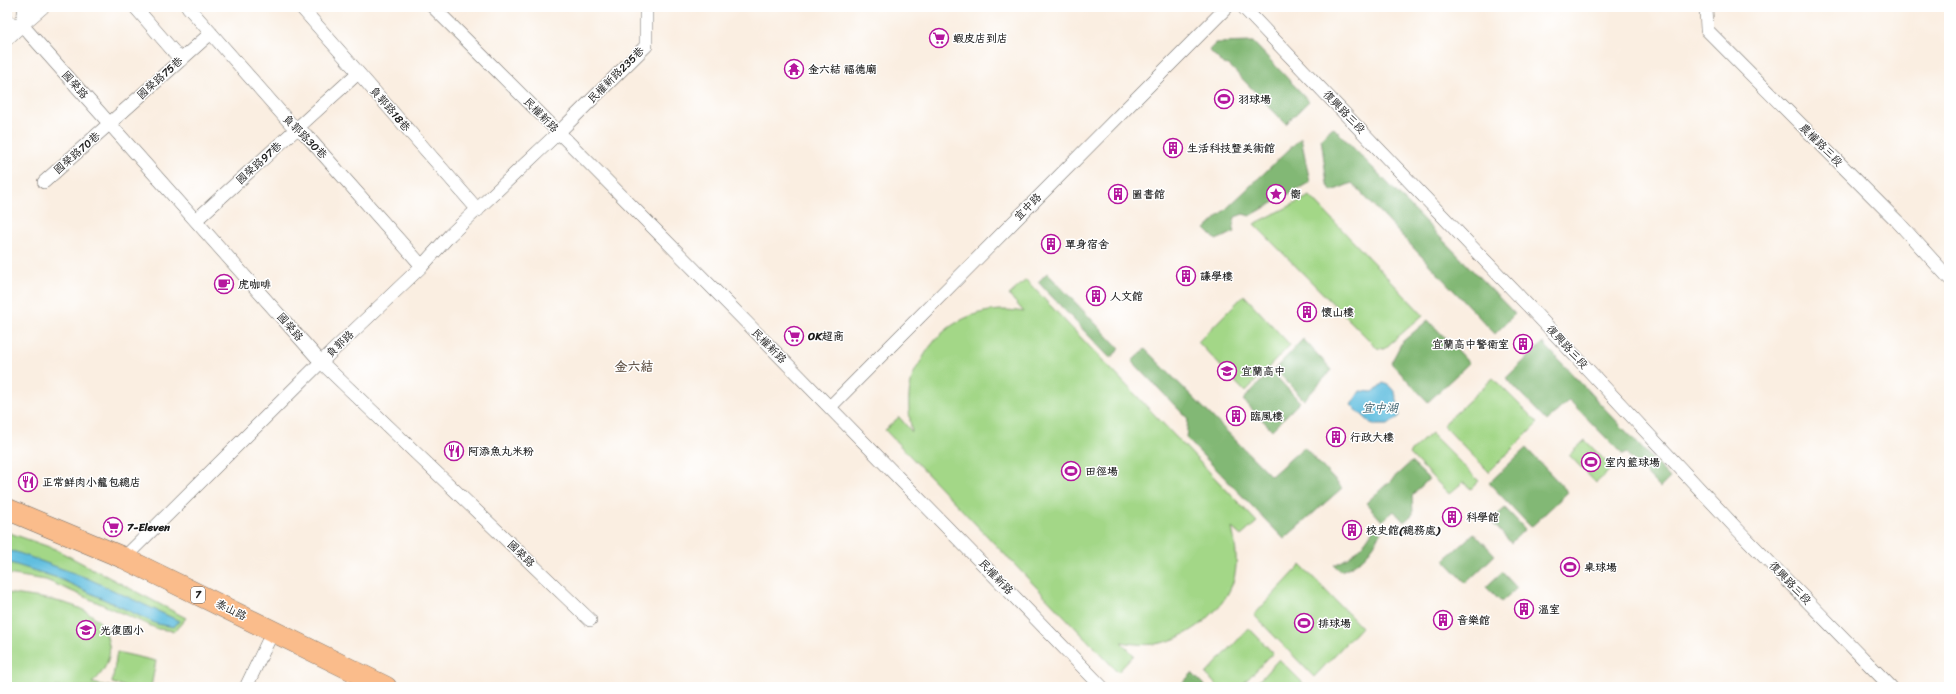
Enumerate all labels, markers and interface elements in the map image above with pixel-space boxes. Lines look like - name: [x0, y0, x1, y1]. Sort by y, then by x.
- supermarket icon: 蝦皮店到店: [928, 27, 950, 49]
- place label: 蝦皮店到店: [953, 29, 1008, 48]
- street label: 民權新路235巷: [583, 42, 649, 108]
- street label: 國榮路75巷: [132, 52, 188, 104]
- temple icon: 金六結 福德廟: [783, 58, 805, 80]
- place label: 金六結 福德廟: [808, 60, 877, 79]
- street label: 國榮路: [57, 66, 93, 104]
- street label: 負郭路18巷: [365, 82, 415, 136]
- street label: 復興路三段: [1318, 86, 1370, 138]
- sports icon: 羽球場: [1213, 88, 1235, 110]
- place label: 羽球場: [1238, 90, 1271, 109]
- street label: 民權新路: [519, 93, 563, 137]
- street label: 負郭路30巷: [278, 110, 332, 164]
- street label: 農權路三段: [1795, 119, 1847, 171]
- street label: 國榮路70巷: [49, 127, 105, 179]
- street label: 國榮路97巷: [231, 137, 287, 189]
- building icon: 生活科技暨美術館: [1162, 137, 1184, 159]
- place label: 生活科技暨美術館: [1187, 139, 1275, 158]
- building icon: 圖書館: [1107, 183, 1129, 205]
- place icon: 嚮: [1265, 183, 1287, 205]
- place label: 圖書館: [1132, 185, 1165, 204]
- place label: 嚮: [1290, 185, 1301, 204]
- street label: 宜中路: [1010, 189, 1046, 225]
- building icon: 單身宿舍: [1040, 233, 1062, 255]
- place label: 單身宿舍: [1065, 235, 1109, 254]
- building icon: 謙學樓: [1175, 265, 1197, 287]
- place label: 謙學樓: [1200, 267, 1233, 286]
- cafe icon: 虎咖啡: [213, 273, 235, 295]
- place label: 虎咖啡: [238, 275, 271, 294]
- building icon: 人文館: [1085, 285, 1107, 307]
- place label: 人文館: [1110, 287, 1143, 306]
- building icon: 懷山樓: [1296, 301, 1318, 323]
- place label: 懷山樓: [1321, 303, 1354, 322]
- street label: 國榮路: [272, 308, 308, 346]
- street label: 復興路三段: [1541, 320, 1593, 374]
- street label: 民權新路: [747, 324, 791, 368]
- supermarket icon: OK超商: [783, 325, 805, 347]
- street label: 負郭路: [322, 326, 358, 362]
- place label: OK超商: [807, 327, 844, 346]
- building icon: 宜蘭高中警衛室: [1512, 333, 1534, 355]
- place label: 宜蘭高中警衛室: [1432, 335, 1509, 354]
- district label: 金六結: [614, 355, 654, 378]
- school or university icon: 宜蘭高中: [1216, 360, 1238, 382]
- place label: 宜蘭高中: [1241, 362, 1285, 381]
- water label: 宜中湖: [1362, 397, 1399, 419]
- building icon: 臨風樓: [1225, 405, 1247, 427]
- place label: 臨風樓: [1250, 407, 1283, 426]
- building icon: 行政大樓: [1325, 426, 1347, 448]
- place label: 行政大樓: [1350, 428, 1394, 447]
- restaurant icon: 阿添魚丸米粉: [443, 440, 465, 462]
- place label: 阿添魚丸米粉: [468, 442, 534, 461]
- sports icon: 室內籃球場: [1580, 451, 1602, 473]
- place label: 室內籃球場: [1605, 453, 1660, 472]
- sports icon: 田徑場: [1060, 460, 1082, 482]
- place label: 田徑場: [1085, 462, 1118, 481]
- restaurant icon: 正常鮮肉小籠包總店: [17, 471, 39, 493]
- place label: 正常鮮肉小籠包總店: [42, 473, 141, 492]
- building icon: 科學館: [1441, 506, 1463, 528]
- place label: 科學館: [1466, 508, 1499, 527]
- supermarket icon: 7-Eleven: [102, 516, 124, 538]
- place label: 7-Eleven: [127, 518, 170, 537]
- building icon: 校史館(總務處): [1341, 519, 1363, 541]
- place label: 校史館(總務處): [1366, 521, 1441, 540]
- street label: 國榮路: [503, 536, 539, 572]
- street label: 民權新路: [974, 555, 1018, 599]
- sports icon: 桌球場: [1559, 556, 1581, 578]
- street label: 復興路三段: [1764, 557, 1816, 609]
- place label: 桌球場: [1584, 558, 1617, 577]
- road number: 7: [191, 587, 205, 603]
- street label: 泰山路: [212, 594, 250, 626]
- building icon: 溫室: [1513, 598, 1535, 620]
- place label: 溫室: [1538, 600, 1560, 619]
- building icon: 音樂館: [1432, 609, 1454, 631]
- place label: 音樂館: [1457, 611, 1490, 630]
- sports icon: 排球場: [1293, 612, 1315, 634]
- place label: 排球場: [1318, 614, 1351, 633]
- school or university icon: 光復國小: [75, 619, 97, 641]
- place label: 光復國小: [100, 621, 144, 640]

